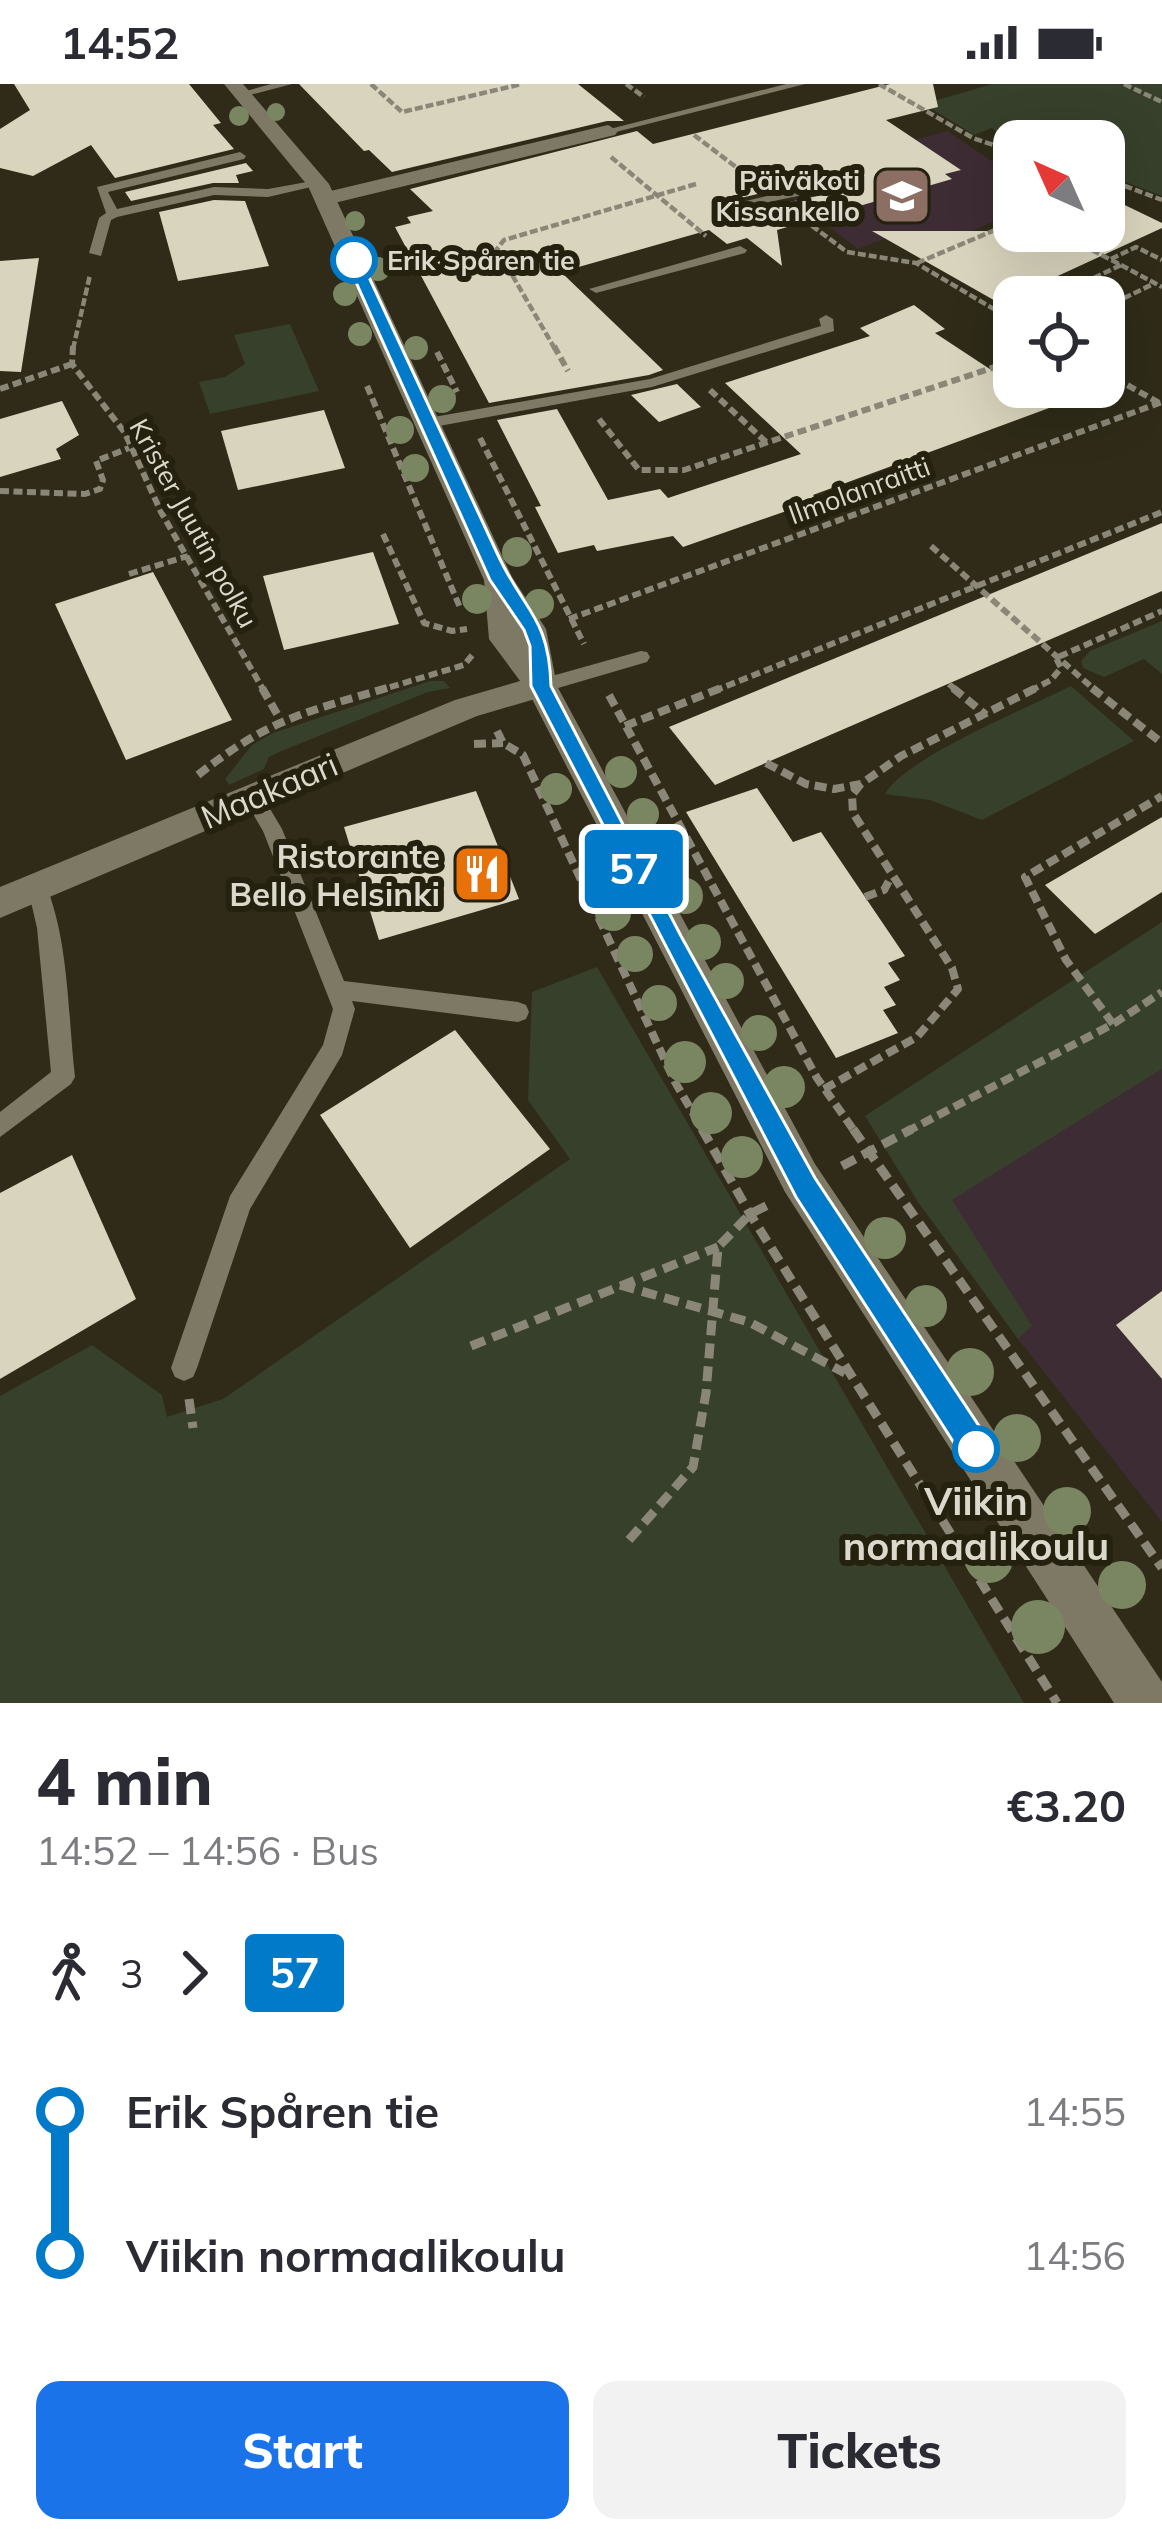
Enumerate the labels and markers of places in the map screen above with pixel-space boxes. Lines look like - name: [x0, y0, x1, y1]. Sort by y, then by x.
- place label: Päiväkoti Kissankello: [715, 163, 860, 228]
- school or university icon: Päiväkoti Kissankello: [871, 165, 933, 227]
- marker: Erik Spåren tie: [332, 238, 376, 282]
- place label: Erik Spåren tie: [387, 243, 575, 277]
- place label: Ristorante Bello Helsinki: [229, 835, 440, 914]
- restaurant icon: Ristorante Bello Helsinki: [451, 843, 513, 905]
- marker: Viikin normaalikoulu: [954, 1427, 998, 1471]
- place label: Viikin normaalikoulu: [843, 1476, 1109, 1570]

